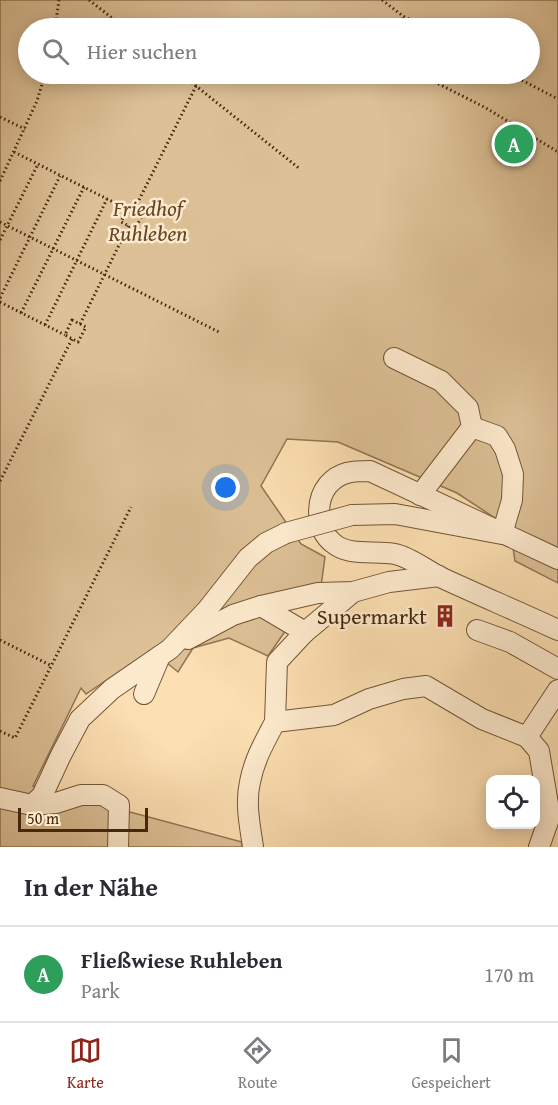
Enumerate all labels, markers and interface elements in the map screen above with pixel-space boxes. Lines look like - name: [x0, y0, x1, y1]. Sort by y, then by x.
- search box: [18, 18, 540, 84]
- icon: search: [39, 35, 72, 68]
- text: Hier suchen: [87, 35, 197, 67]
- pin: A: [494, 122, 534, 166]
- park label: Friedhof Ruhleben: [108, 192, 188, 249]
- your location: [211, 473, 240, 502]
- place label: Supermarkt: [317, 600, 427, 632]
- building icon: Supermarkt: [432, 603, 458, 629]
- map controls: [486, 775, 540, 829]
- button: locate: [486, 775, 540, 829]
- scale bar: [18, 805, 148, 832]
- text: 50 m: [27, 806, 59, 830]
- text: In der Nähe: [24, 867, 158, 906]
- text: Fließwiese Ruhleben: [81, 944, 282, 976]
- text: A: [37, 960, 50, 989]
- text: 170 m: [484, 960, 534, 989]
- text: Park: [81, 976, 120, 1005]
- tab: Karte: [67, 1034, 104, 1094]
- tab: Route: [238, 1034, 277, 1094]
- tab: Gespeichert: [411, 1034, 491, 1094]

